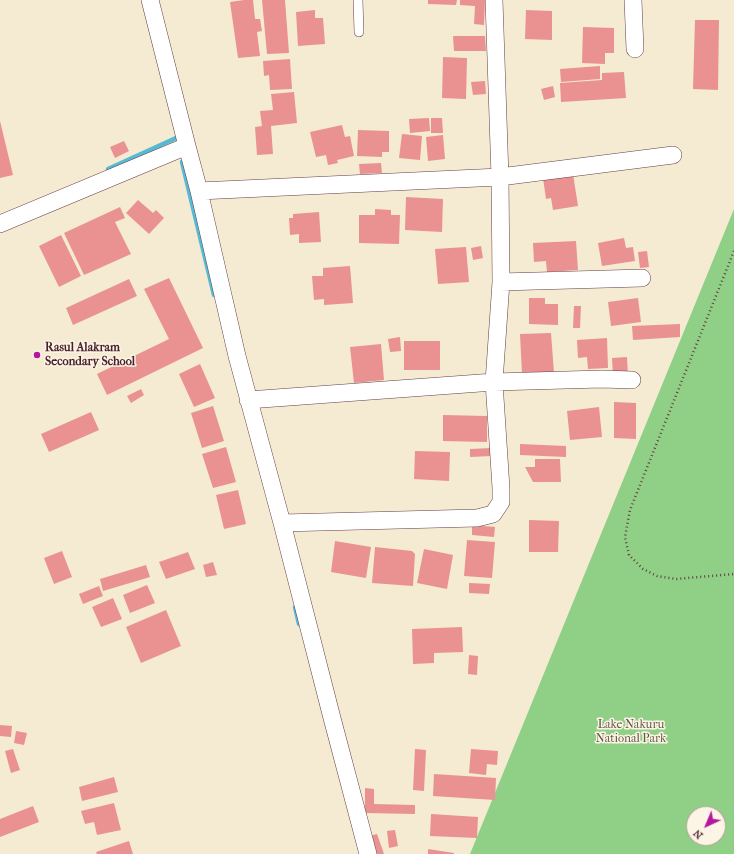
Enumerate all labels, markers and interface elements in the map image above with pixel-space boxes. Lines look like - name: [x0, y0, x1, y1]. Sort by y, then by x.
- place label: Rasul Alakram Secondary School: [45, 341, 135, 369]
- marker: Rasul Alakram Secondary School: [32, 350, 42, 360]
- park label: Lake Nakuru National Park: [596, 718, 666, 746]
- north arrow: [686, 806, 726, 846]
- text: N: [690, 827, 706, 842]

